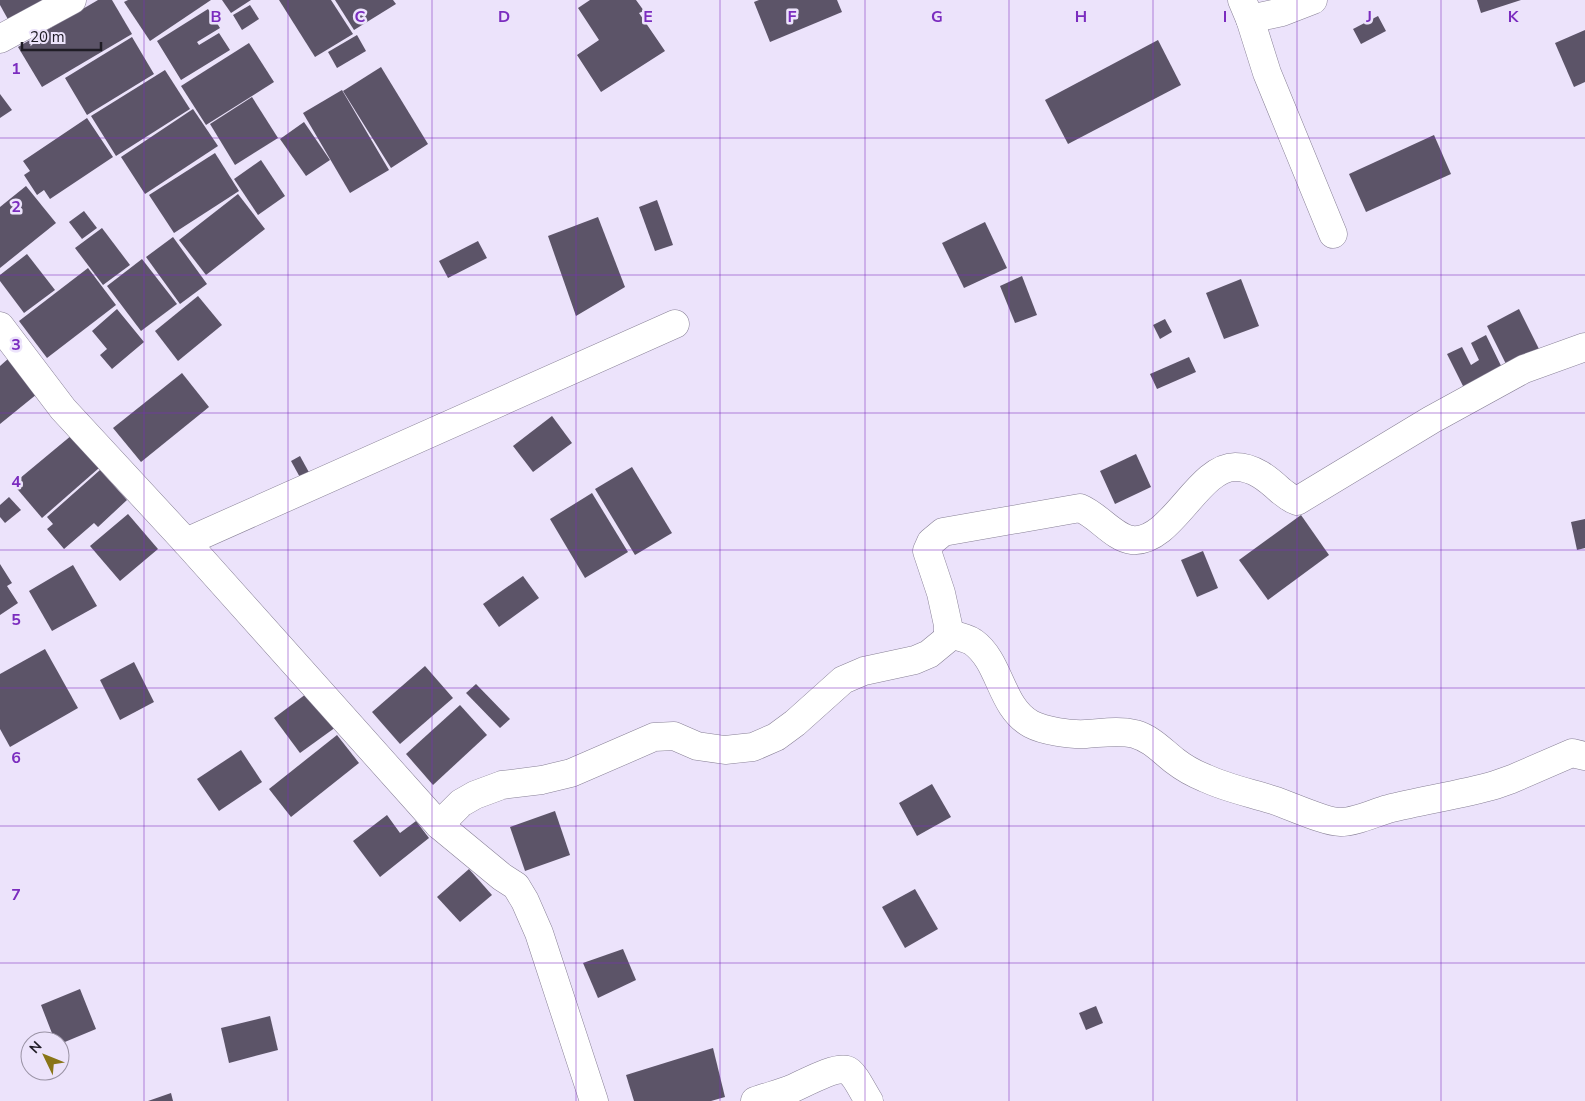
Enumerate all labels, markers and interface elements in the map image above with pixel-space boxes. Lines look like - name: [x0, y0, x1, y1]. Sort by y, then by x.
- text: B: [210, 6, 222, 28]
- text: C: [355, 6, 366, 28]
- text: D: [498, 6, 510, 28]
- text: E: [643, 6, 653, 28]
- text: F: [788, 6, 797, 28]
- text: G: [931, 6, 943, 28]
- text: H: [1075, 6, 1087, 28]
- text: I: [1223, 6, 1227, 28]
- text: J: [1365, 6, 1372, 28]
- text: K: [1508, 6, 1520, 28]
- scale bar: [22, 20, 101, 52]
- text: 20 m: [30, 27, 65, 47]
- text: 1: [11, 58, 21, 80]
- text: 2: [11, 196, 21, 218]
- text: 3: [11, 334, 21, 356]
- text: 4: [11, 471, 21, 493]
- text: 5: [11, 609, 21, 631]
- text: 6: [11, 747, 21, 769]
- text: 7: [11, 884, 21, 906]
- north arrow: [20, 1031, 70, 1081]
- text: N: [25, 1037, 46, 1058]

